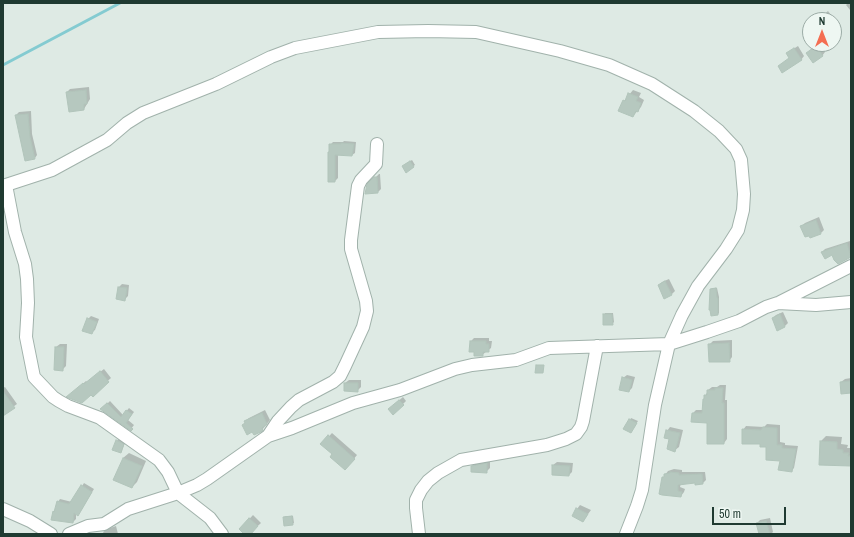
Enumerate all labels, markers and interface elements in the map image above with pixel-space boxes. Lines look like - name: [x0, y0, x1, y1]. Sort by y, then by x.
- north arrow: [802, 12, 842, 52]
- text: N: [819, 14, 825, 28]
- scale bar: [714, 499, 788, 525]
- text: 50 m: [719, 506, 741, 522]

